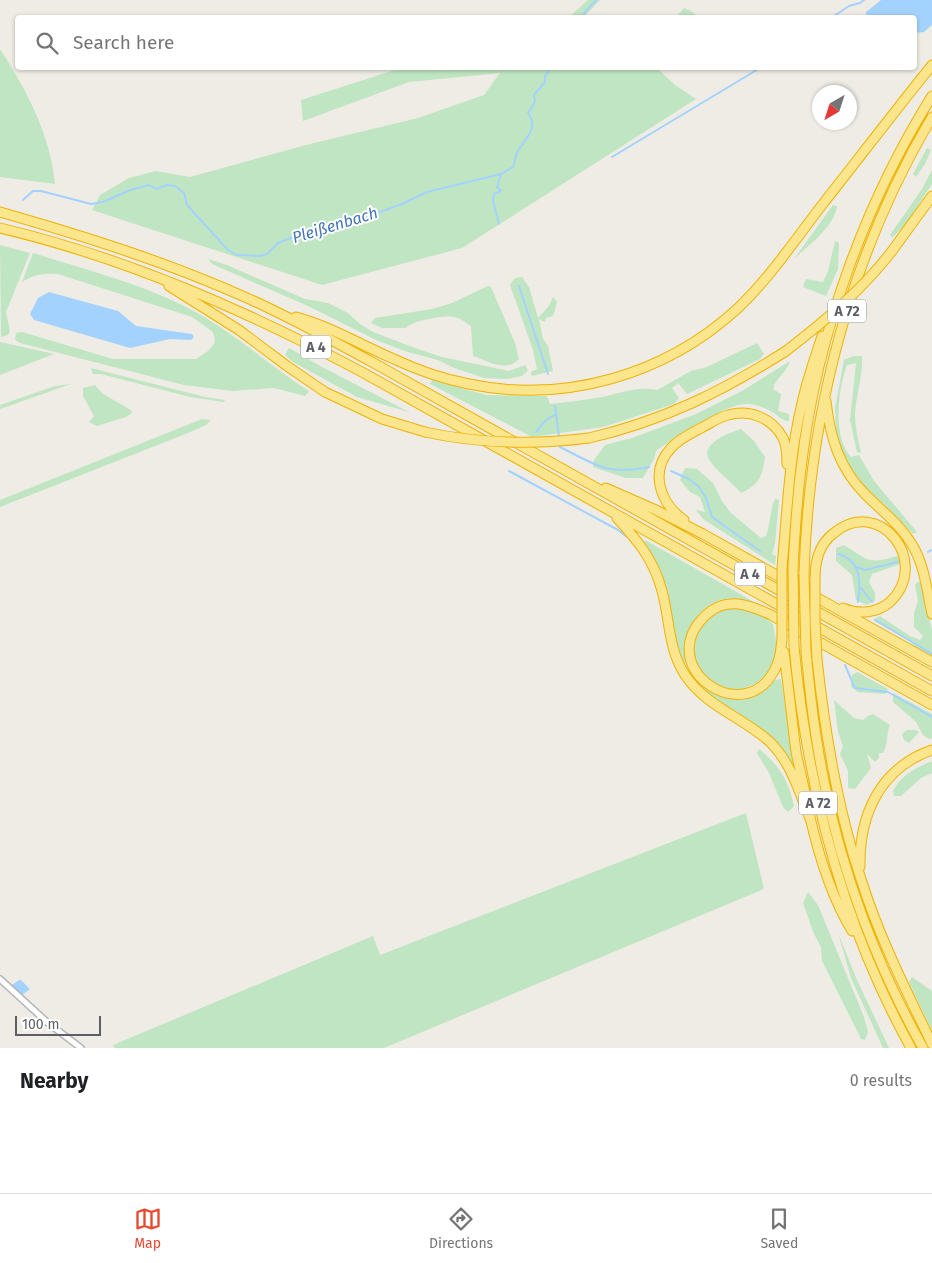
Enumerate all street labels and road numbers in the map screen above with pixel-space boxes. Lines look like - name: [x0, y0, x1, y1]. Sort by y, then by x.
- road number: A 72: [828, 300, 866, 322]
- road number: A 4: [301, 336, 331, 358]
- road number: A 4: [735, 562, 765, 586]
- road number: A 72: [799, 791, 837, 814]

